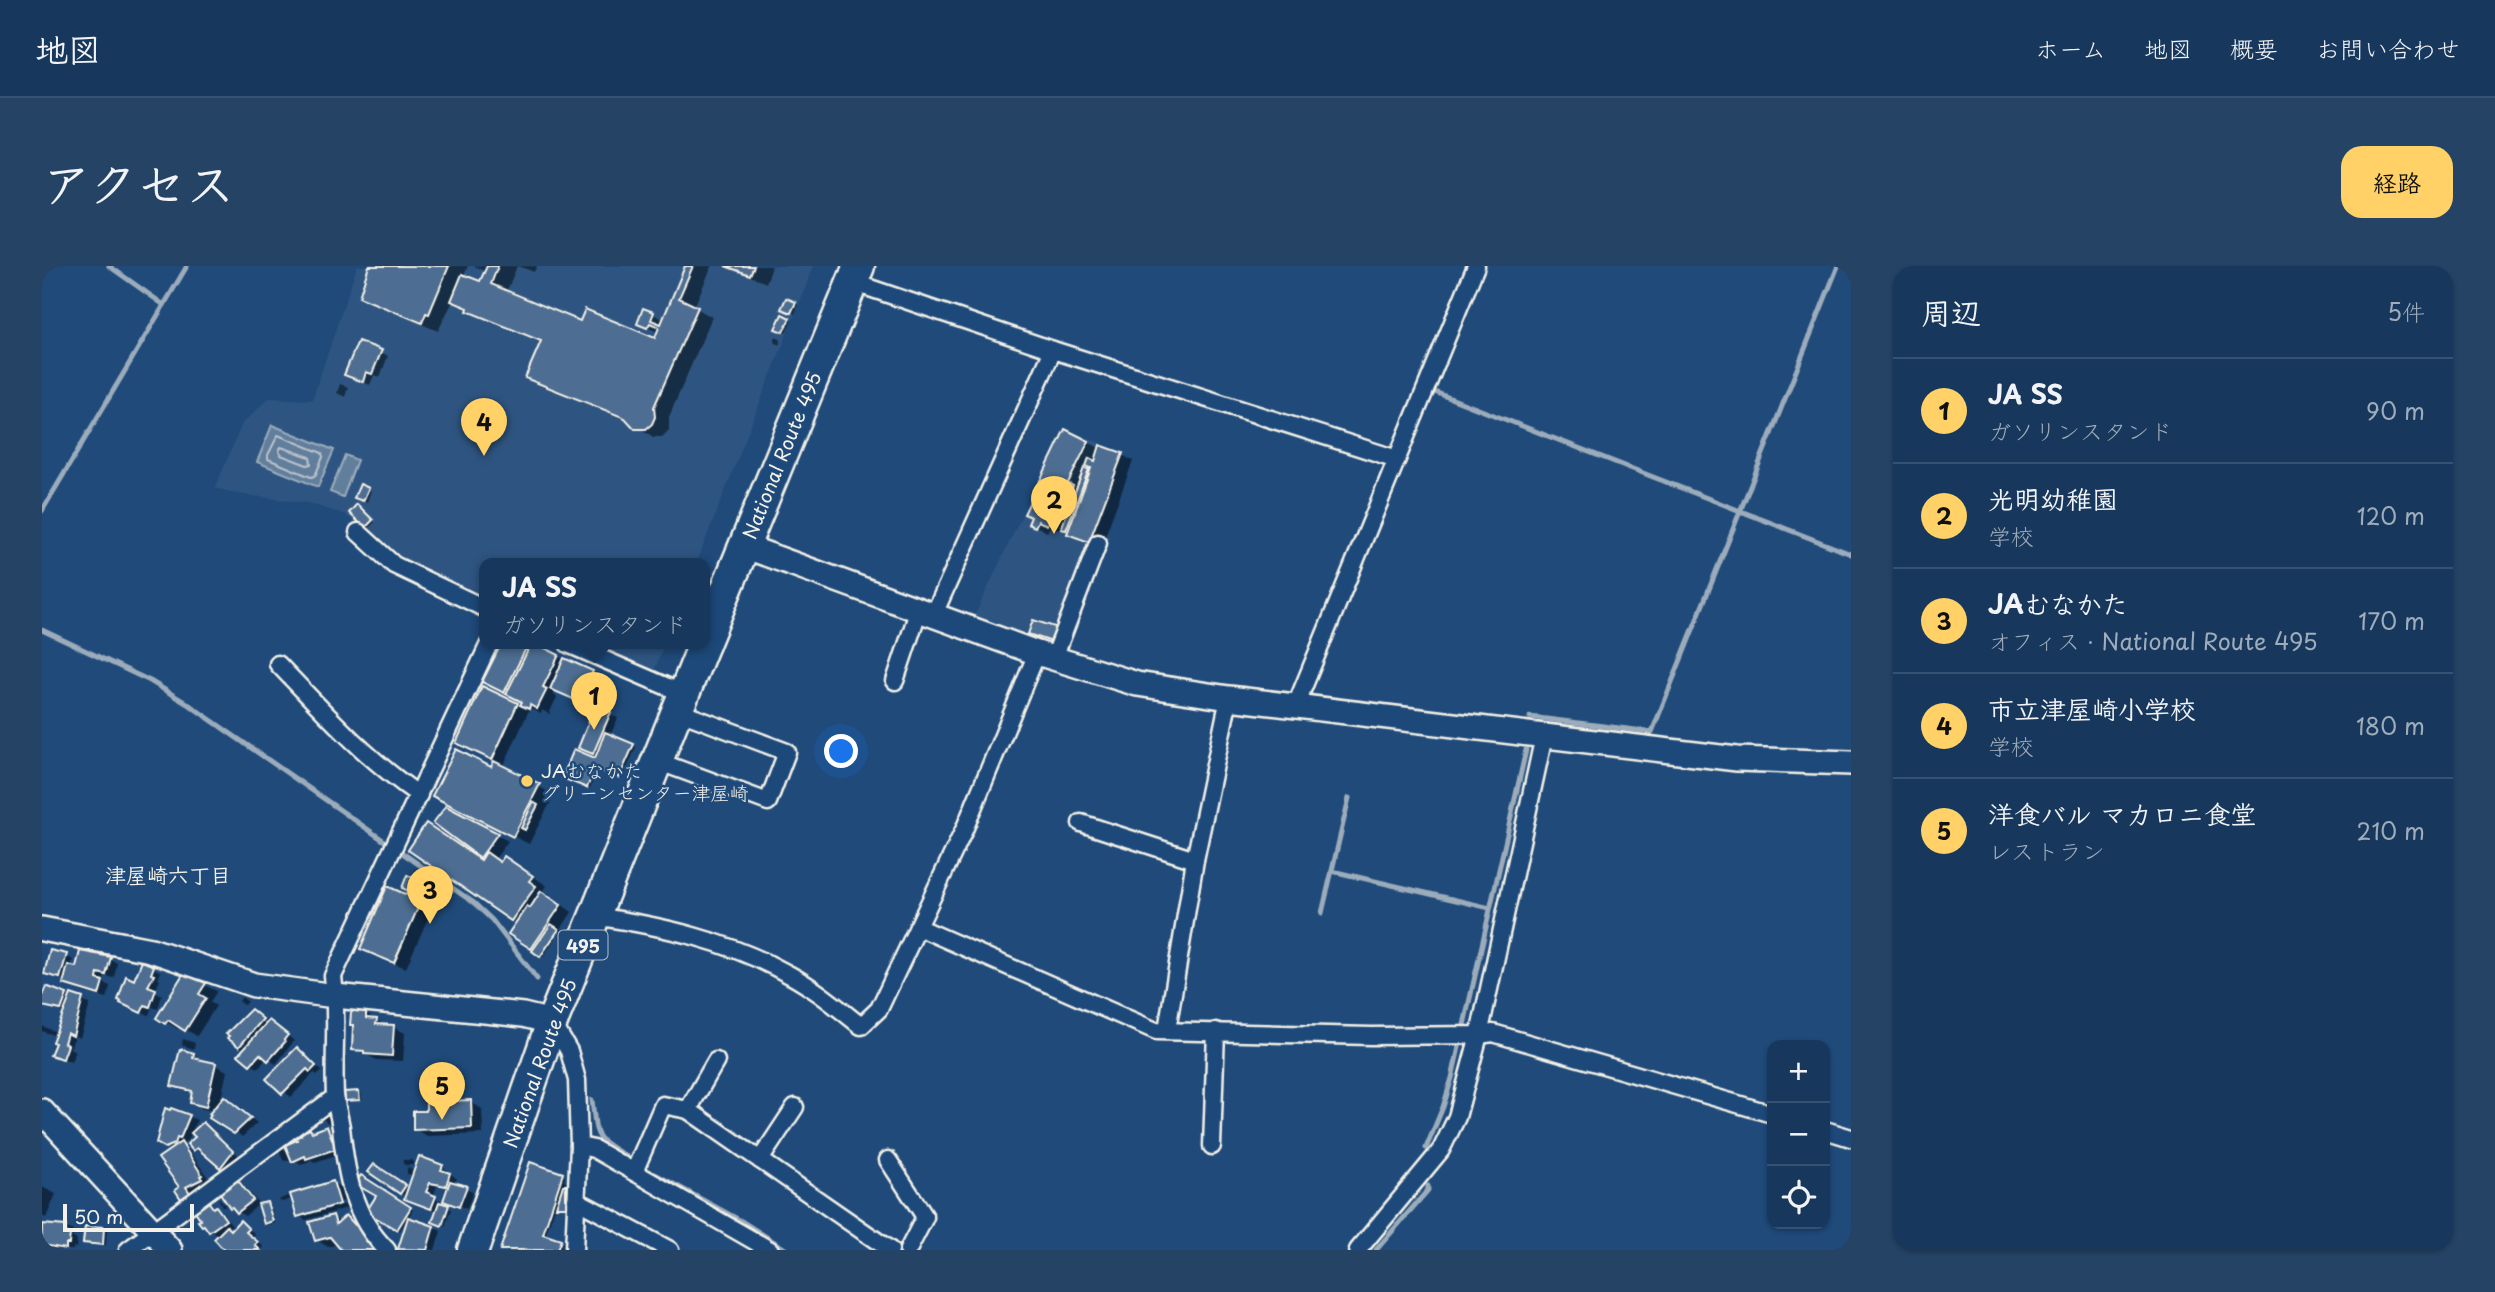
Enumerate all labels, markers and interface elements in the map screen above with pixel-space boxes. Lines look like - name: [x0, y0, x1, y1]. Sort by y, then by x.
- text: 地図: [35, 23, 101, 73]
- text: ホーム: [2035, 30, 2106, 66]
- text: 地図: [2144, 30, 2192, 66]
- text: 概要: [2230, 30, 2278, 66]
- text: お問い合わせ: [2316, 30, 2460, 66]
- text: アクセス: [42, 145, 235, 219]
- button: 経路: [2341, 146, 2453, 218]
- text: 周辺: [1921, 289, 1981, 334]
- text: 5件: [2387, 294, 2425, 329]
- street label: National Route 495: [735, 367, 827, 543]
- text: JA SS: [1988, 374, 2063, 413]
- text: 1: [1939, 393, 1950, 428]
- text: 90 m: [2366, 393, 2425, 428]
- pin: 4: [461, 398, 507, 456]
- text: ガソリンスタンド: [1988, 413, 2172, 448]
- pin: 2: [1031, 476, 1077, 534]
- text: 光明幼稚園: [1988, 479, 2118, 518]
- text: 2: [1936, 498, 1952, 533]
- text: 120 m: [2357, 498, 2425, 533]
- text: 学校: [1988, 518, 2034, 553]
- popup: [479, 558, 710, 649]
- text: JA SS: [502, 567, 577, 606]
- text: JAむなかた: [1988, 584, 2128, 623]
- text: 3: [1936, 603, 1952, 638]
- text: 170 m: [2358, 603, 2425, 638]
- text: ガソリンスタンド: [502, 606, 687, 641]
- text: オフィス · National Route 495: [1988, 623, 2318, 658]
- pin: 1: [571, 672, 617, 730]
- text: 市立津屋崎小学校: [1988, 689, 2196, 728]
- text: 4: [1936, 708, 1952, 743]
- text: 180 m: [2356, 708, 2425, 743]
- text: 学校: [1988, 728, 2034, 763]
- your location: [824, 734, 858, 768]
- place label: JAむなかた グリーンセンター津屋崎: [541, 756, 748, 806]
- marker: JAむなかた グリーンセンター津屋崎: [519, 773, 535, 789]
- text: 洋食バル マカロニ食堂: [1988, 794, 2256, 833]
- text: 5: [1937, 813, 1951, 848]
- text: 210 m: [2357, 813, 2425, 848]
- text: レストラン: [1988, 833, 2105, 868]
- district label: 津屋崎六丁目: [105, 858, 231, 890]
- pin: 3: [407, 866, 453, 924]
- road number: 495: [558, 930, 608, 960]
- street label: National Route 495: [495, 974, 583, 1152]
- map controls: [1767, 1040, 1830, 1229]
- button: +: [1767, 1040, 1830, 1103]
- pin: 5: [419, 1062, 465, 1120]
- button: −: [1767, 1103, 1830, 1166]
- button: locate: [1767, 1166, 1830, 1229]
- scale bar: [63, 1201, 194, 1233]
- text: 50 m: [74, 1202, 123, 1230]

